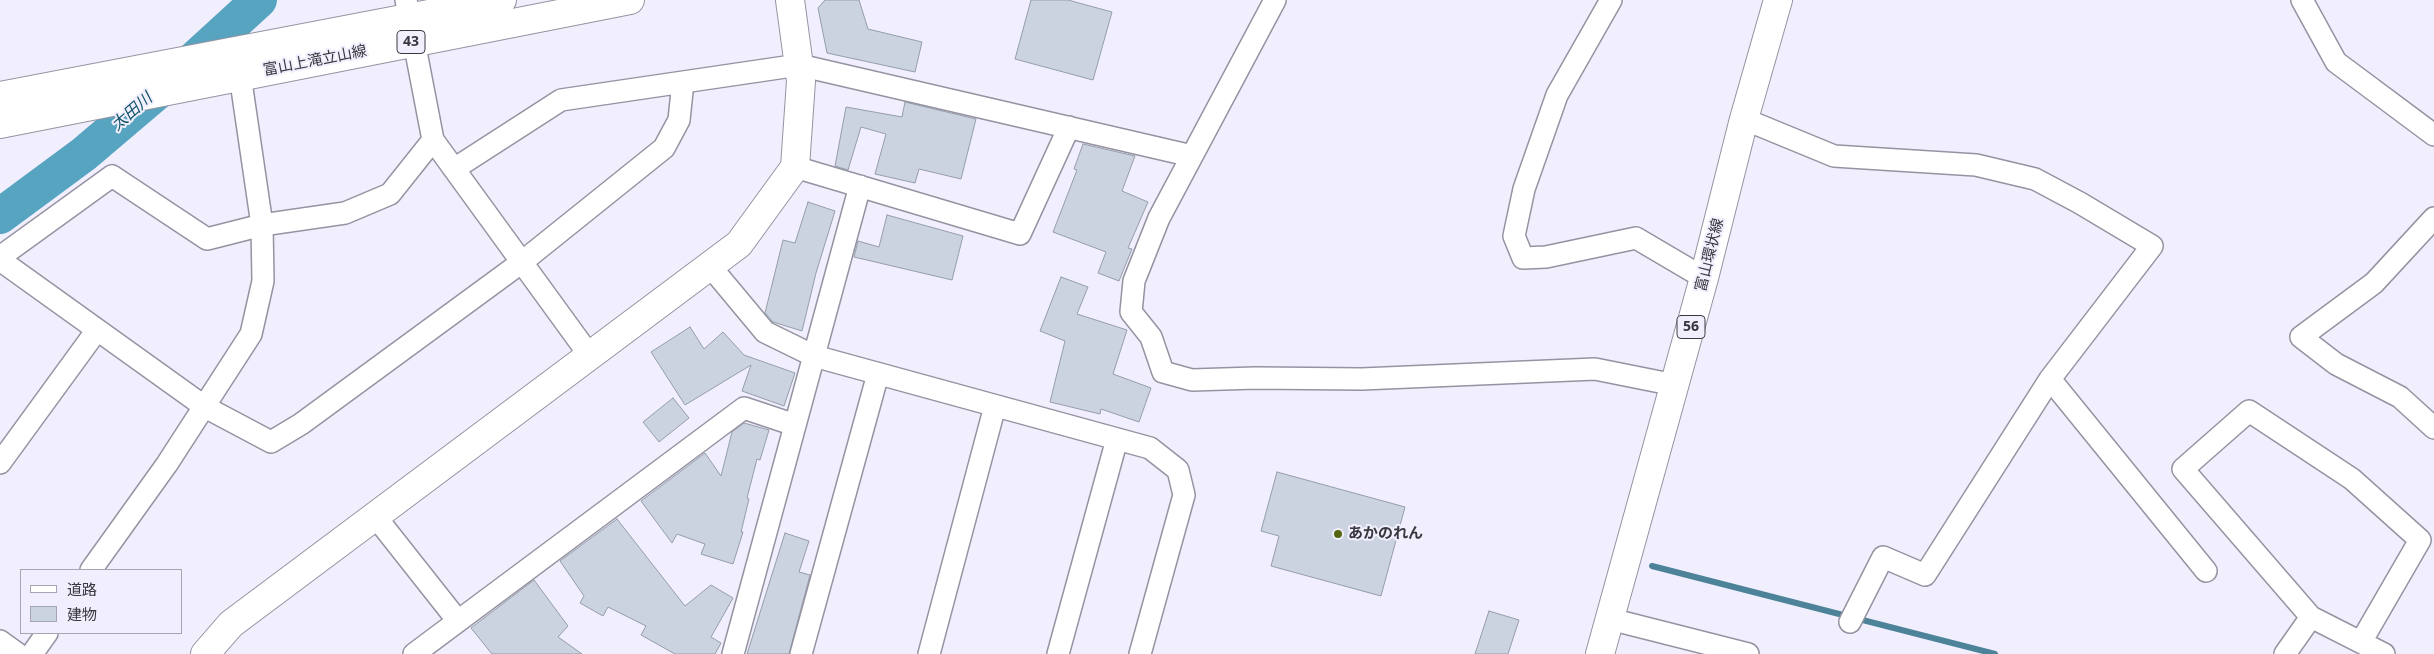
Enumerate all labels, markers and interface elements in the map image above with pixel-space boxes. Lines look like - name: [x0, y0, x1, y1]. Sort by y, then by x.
- road number: 43: [397, 31, 425, 54]
- street label: 富山上滝立山線: [262, 42, 368, 80]
- water label: 太田川: [108, 89, 156, 135]
- street label: 富山環状線: [1692, 216, 1728, 294]
- road number: 56: [1677, 316, 1705, 338]
- place label: あかのれん: [1348, 525, 1423, 543]
- marker: あかのれん: [1332, 528, 1344, 540]
- legend: [20, 569, 182, 634]
- text: 道路: [67, 579, 97, 599]
- text: 建物: [67, 604, 97, 624]

